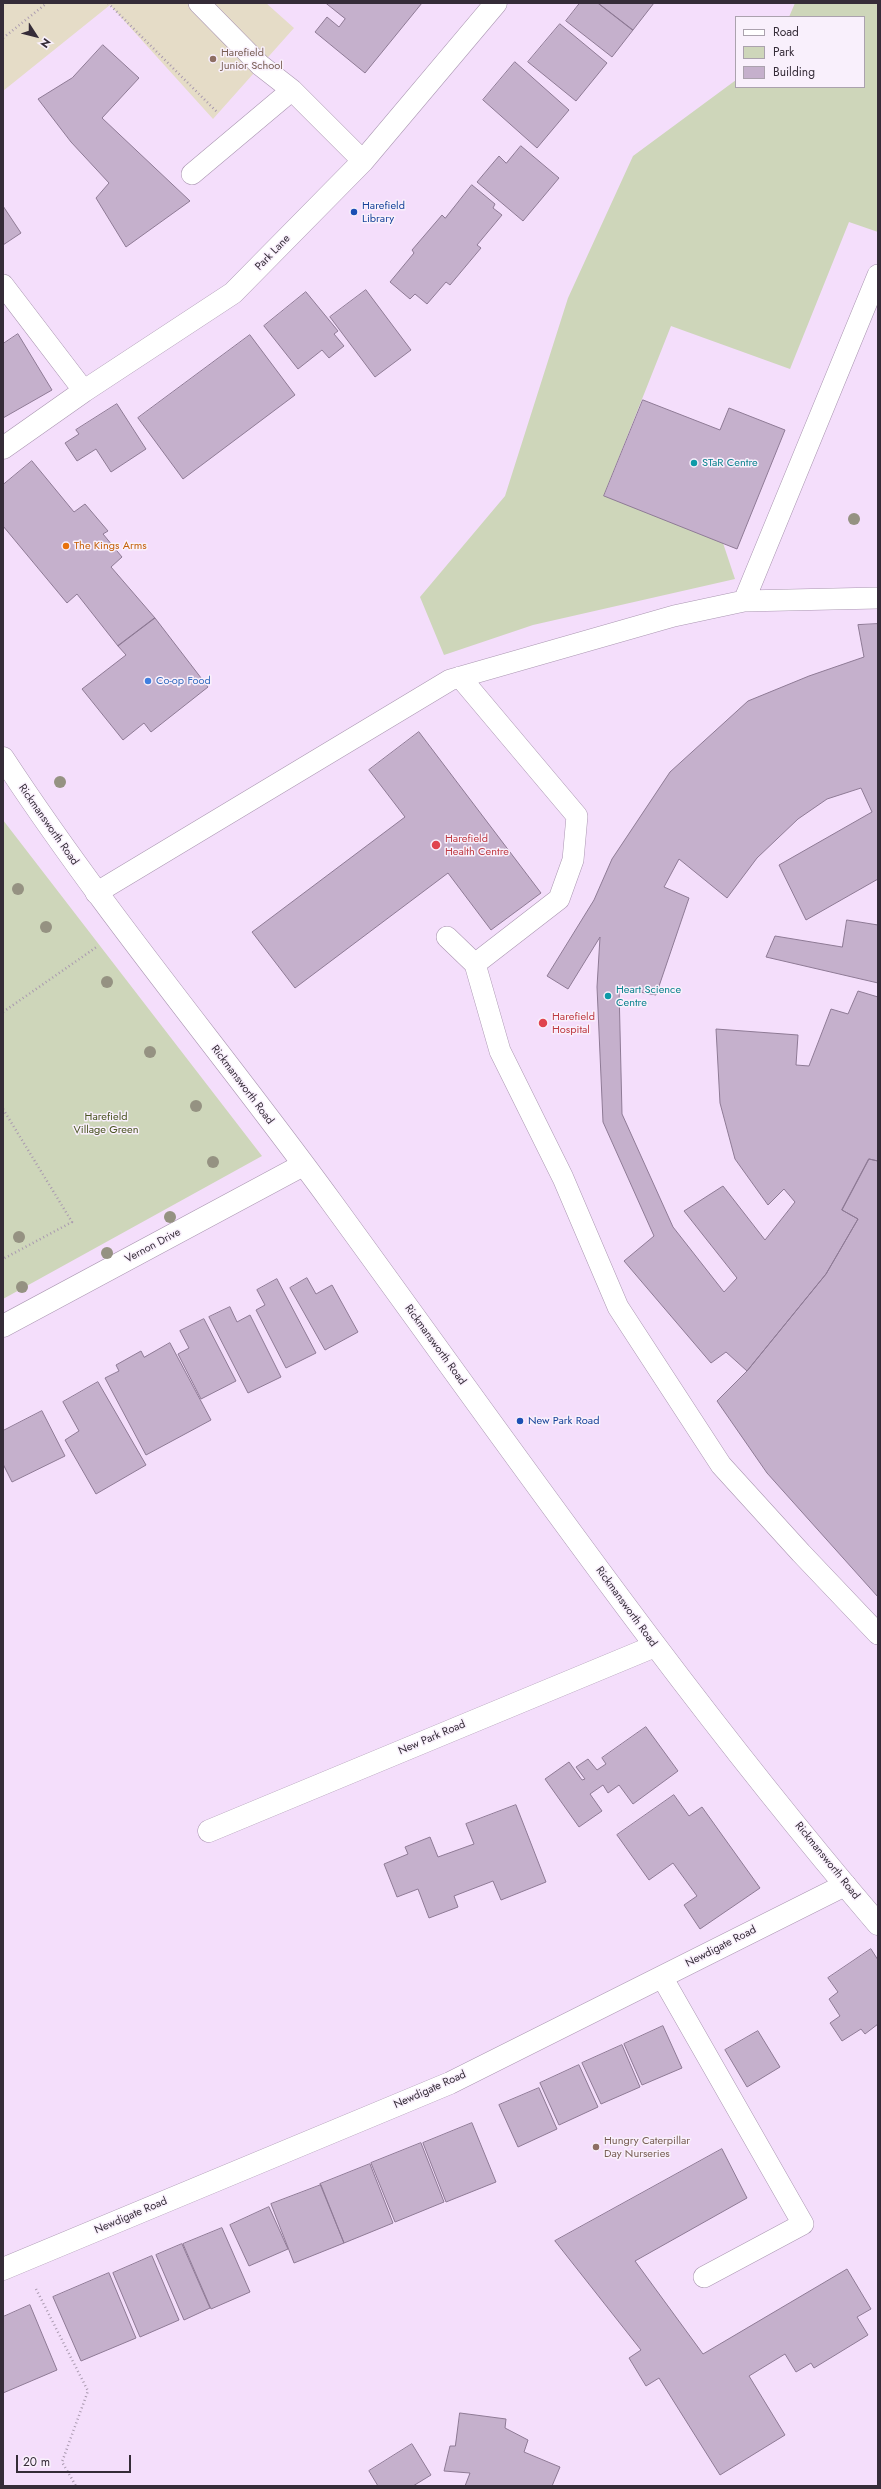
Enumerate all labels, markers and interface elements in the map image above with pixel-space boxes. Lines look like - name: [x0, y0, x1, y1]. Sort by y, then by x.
- north arrow: [16, 16, 56, 56]
- legend: [735, 16, 865, 88]
- text: Road: [773, 23, 799, 41]
- text: N: [37, 35, 55, 51]
- text: Park: [773, 43, 794, 61]
- place label: Harefield Junior School: [221, 46, 283, 72]
- marker: Harefield Junior School: [208, 54, 218, 64]
- text: Building: [773, 63, 815, 81]
- place label: Harefield Library: [362, 199, 405, 225]
- marker: Harefield Library: [349, 207, 359, 217]
- street label: Park Lane: [253, 232, 293, 274]
- place label: STaR Centre: [702, 456, 758, 470]
- marker: STaR Centre: [689, 458, 699, 468]
- place label: The Kings Arms: [74, 539, 147, 553]
- marker: The Kings Arms: [61, 541, 71, 551]
- place label: Co-op Food: [156, 674, 211, 688]
- marker: Co-op Food: [143, 676, 153, 686]
- street label: Rickmansworth Road: [15, 782, 81, 868]
- place label: Harefield Health Centre: [445, 832, 509, 858]
- marker: Harefield Health Centre: [430, 839, 442, 851]
- place label: Heart Science Centre: [616, 983, 681, 1009]
- marker: Heart Science Centre: [603, 991, 613, 1001]
- place label: Harefield Hospital: [552, 1010, 595, 1036]
- marker: Harefield Hospital: [537, 1017, 549, 1029]
- street label: Rickmansworth Road: [208, 1043, 276, 1127]
- park label: Harefield Village Green: [74, 1110, 138, 1136]
- street label: Vernon Drive: [123, 1226, 183, 1266]
- street label: Rickmansworth Road: [402, 1302, 468, 1388]
- place label: New Park Road: [528, 1414, 599, 1428]
- marker: New Park Road: [515, 1416, 525, 1426]
- street label: Rickmansworth Road: [593, 1564, 659, 1650]
- street label: New Park Road: [397, 1718, 467, 1758]
- street label: Rickmansworth Road: [792, 1820, 862, 1902]
- street label: Newdigate Road: [683, 1924, 759, 1970]
- street label: Newdigate Road: [392, 2068, 468, 2112]
- place label: Hungry Caterpillar Day Nurseries: [604, 2134, 690, 2160]
- marker: Hungry Caterpillar Day Nurseries: [591, 2142, 601, 2152]
- street label: Newdigate Road: [93, 2195, 169, 2237]
- scale bar: [18, 2447, 133, 2473]
- text: 20 m: [23, 2453, 50, 2471]

